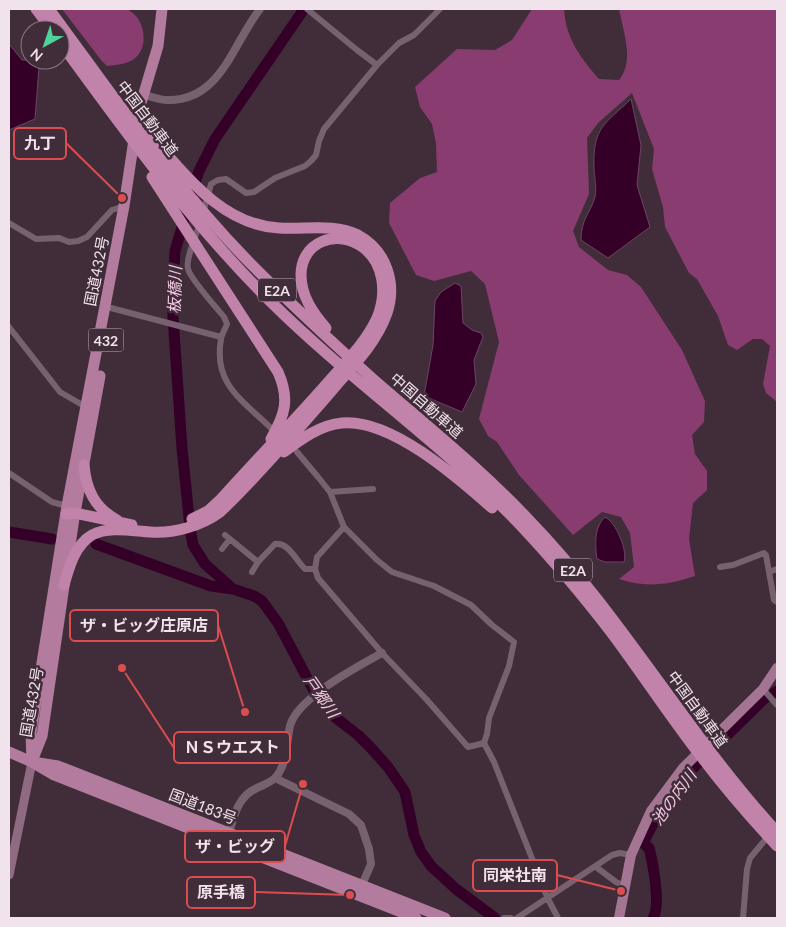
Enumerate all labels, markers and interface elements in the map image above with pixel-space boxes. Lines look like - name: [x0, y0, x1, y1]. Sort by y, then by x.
- north arrow: [20, 20, 70, 70]
- text: N: [27, 45, 46, 65]
- street label: 中国自動車道: [114, 77, 182, 159]
- callout: 九丁: [14, 128, 66, 159]
- text: 九丁: [24, 133, 56, 152]
- street label: 国道432号: [80, 234, 112, 308]
- water label: 板橋川: [164, 264, 184, 314]
- road number: E2A: [258, 278, 296, 302]
- road number: 432: [88, 328, 124, 352]
- street label: 中国自動車道: [387, 369, 467, 441]
- road number: E2A: [554, 558, 592, 582]
- callout: ザ・ビッグ庄原店: [70, 610, 218, 641]
- text: ザ・ビッグ庄原店: [80, 615, 208, 634]
- street label: 国道432号: [16, 665, 46, 739]
- street label: 中国自動車道: [664, 667, 732, 751]
- water label: 戸郷川: [300, 671, 345, 723]
- callout: ＮＳウエスト: [174, 732, 290, 763]
- text: ＮＳウエスト: [184, 737, 280, 756]
- water label: 池の内川: [647, 764, 701, 828]
- street label: 国道183号: [167, 785, 239, 827]
- callout: ザ・ビッグ: [185, 831, 285, 862]
- text: ザ・ビッグ: [195, 836, 275, 855]
- callout: 同栄社南: [473, 860, 557, 891]
- text: 同栄社南: [483, 865, 547, 884]
- callout: 原手橋: [187, 877, 255, 908]
- text: 原手橋: [197, 882, 245, 901]

